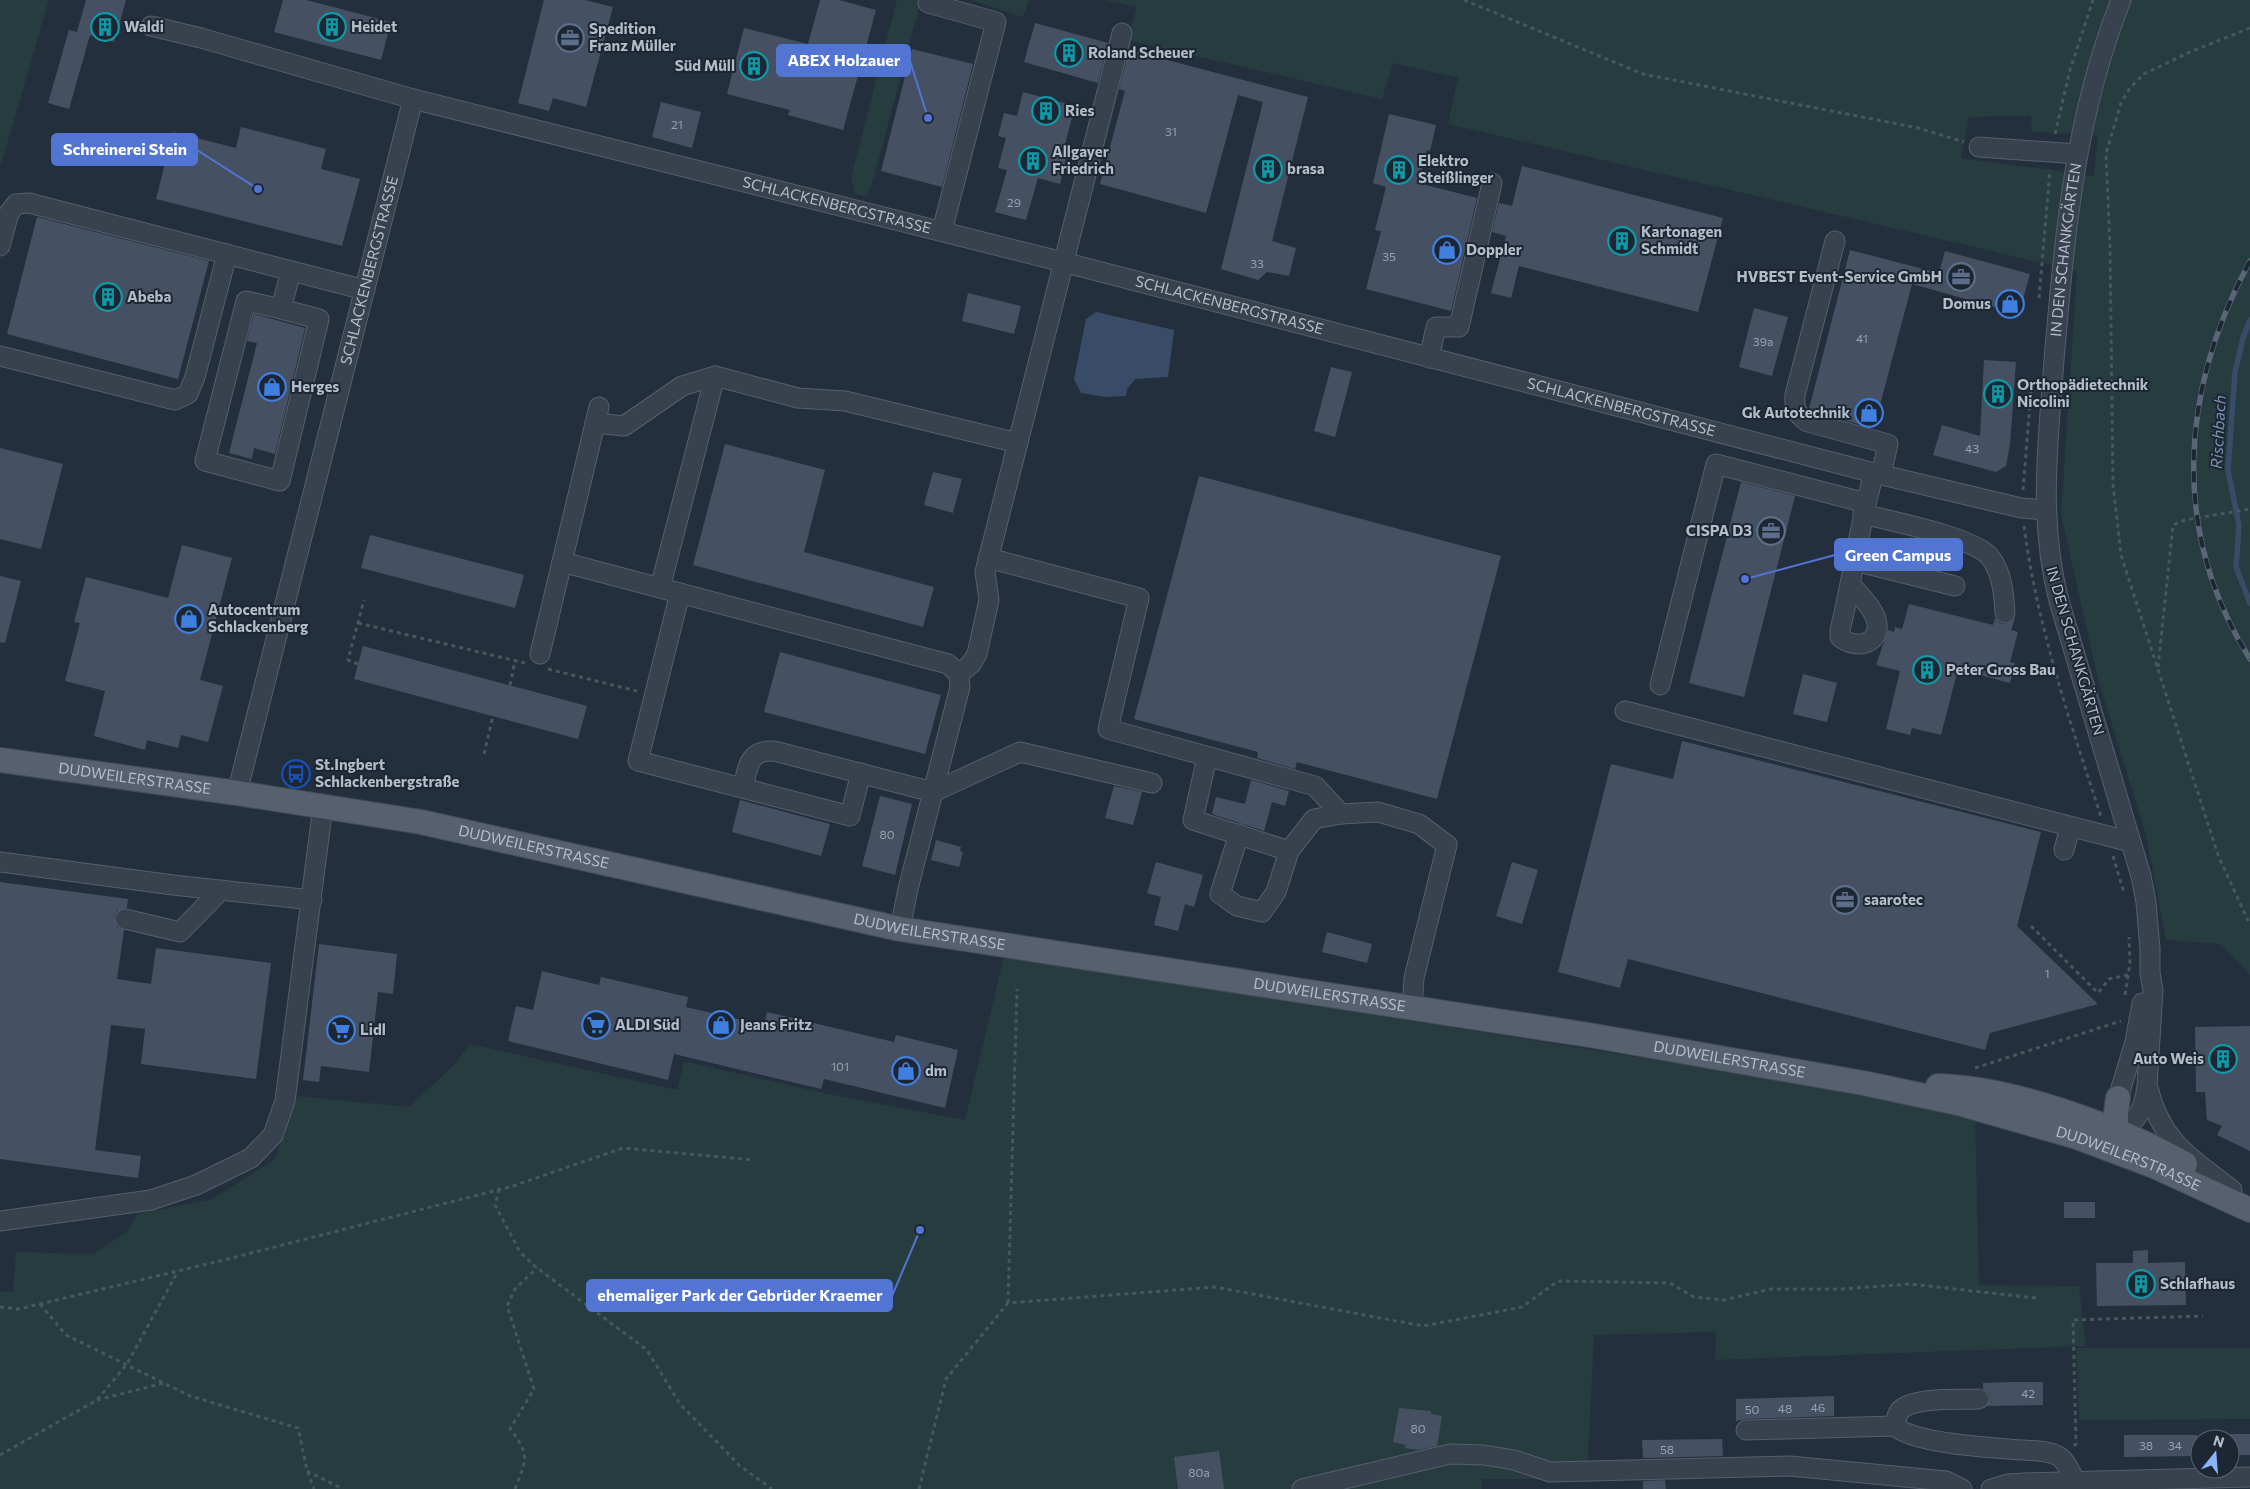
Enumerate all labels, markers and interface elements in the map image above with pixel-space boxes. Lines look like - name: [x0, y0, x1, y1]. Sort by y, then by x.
- building icon: Waldi: [90, 12, 120, 42]
- building icon: Heidet: [317, 12, 347, 42]
- place label: Waldi: [124, 17, 164, 35]
- place label: Heidet: [351, 17, 397, 35]
- place label: Spedition Franz Müller: [589, 19, 676, 54]
- office icon: Spedition Franz Müller: [555, 23, 585, 53]
- building icon: Roland Scheuer: [1054, 38, 1084, 68]
- place label: Roland Scheuer: [1088, 43, 1195, 61]
- callout: ABEX Holzauer: [777, 45, 910, 76]
- text: ABEX Holzauer: [788, 50, 901, 69]
- building icon: Süd Müll: [739, 51, 769, 81]
- place label: Süd Müll: [675, 56, 735, 74]
- building icon: Ries: [1031, 96, 1061, 126]
- place label: Ries: [1065, 101, 1094, 119]
- house number: 21: [671, 117, 683, 131]
- house number: 31: [1165, 124, 1177, 138]
- callout: Schreinerei Stein: [52, 134, 197, 165]
- text: Schreinerei Stein: [63, 139, 187, 158]
- place label: Allgayer Friedrich: [1052, 142, 1114, 177]
- building icon: Allgayer Friedrich: [1018, 146, 1048, 176]
- place label: Elektro Steißlinger: [1418, 151, 1494, 186]
- building icon: brasa: [1253, 154, 1283, 184]
- building icon: Elektro Steißlinger: [1384, 155, 1414, 185]
- place label: brasa: [1287, 159, 1325, 177]
- street label: IN DEN SCHANKGÄRTEN: [2046, 161, 2084, 337]
- street label: SCHLACKENBERGSTRASSE: [741, 172, 933, 237]
- street label: SCHLACKENBERGSTRASSE: [336, 174, 401, 367]
- house number: 29: [1007, 195, 1021, 209]
- place label: Kartonagen Schmidt: [1641, 222, 1722, 257]
- building icon: Kartonagen Schmidt: [1607, 226, 1637, 256]
- shop icon: Doppler: [1432, 235, 1462, 265]
- place label: Doppler: [1466, 240, 1522, 258]
- house number: 35: [1382, 249, 1396, 263]
- house number: 33: [1250, 256, 1264, 270]
- office icon: HVBEST Event-Service GmbH: [1946, 262, 1976, 292]
- place label: HVBEST Event-Service GmbH: [1737, 267, 1942, 285]
- street label: SCHLACKENBERGSTRASSE: [1133, 271, 1326, 337]
- building icon: Abeba: [93, 282, 123, 312]
- place label: Abeba: [127, 287, 171, 305]
- shop icon: Domus: [1995, 289, 2025, 319]
- place label: Domus: [1942, 294, 1991, 312]
- house number: 41: [1856, 331, 1868, 345]
- house number: 39a: [1753, 334, 1773, 348]
- shop icon: Herges: [257, 372, 287, 402]
- street label: SCHLACKENBERGSTRASSE: [1525, 373, 1718, 439]
- place label: Orthopädietechnik Nicolini: [2017, 375, 2149, 410]
- place label: Herges: [291, 377, 339, 395]
- building icon: Orthopädietechnik Nicolini: [1983, 379, 2013, 409]
- water label: Rischbach: [2206, 394, 2229, 469]
- shop icon: Gk Autotechnik: [1854, 398, 1884, 428]
- place label: Gk Autotechnik: [1742, 403, 1850, 421]
- house number: 43: [1965, 441, 1979, 455]
- office icon: CISPA D3: [1756, 516, 1786, 546]
- place label: CISPA D3: [1686, 521, 1752, 539]
- callout: Green Campus: [1835, 539, 1962, 570]
- text: Green Campus: [1845, 545, 1951, 564]
- street label: IN DEN SCHANKGÄRTEN: [2043, 564, 2109, 737]
- place label: Autocentrum Schlackenberg: [208, 600, 308, 635]
- shop icon: Autocentrum Schlackenberg: [174, 604, 204, 634]
- building icon: Peter Gross Bau: [1912, 655, 1942, 685]
- place label: Peter Gross Bau: [1946, 660, 2056, 678]
- place label: St.Ingbert Schlackenbergstraße: [315, 755, 460, 790]
- street label: DUDWEILERSTRASSE: [57, 758, 212, 797]
- bus stop icon: St.Ingbert Schlackenbergstraße: [281, 759, 311, 789]
- street label: DUDWEILERSTRASSE: [457, 821, 611, 872]
- house number: 80: [879, 827, 895, 841]
- office icon: saarotec: [1830, 885, 1860, 915]
- place label: saarotec: [1864, 890, 1923, 908]
- street label: DUDWEILERSTRASSE: [852, 909, 1007, 953]
- house number: 1: [2044, 966, 2050, 980]
- street label: DUDWEILERSTRASSE: [1252, 974, 1407, 1015]
- supermarket icon: ALDI Süd: [581, 1010, 611, 1040]
- shop icon: Jeans Fritz: [706, 1010, 736, 1040]
- supermarket icon: Lidl: [326, 1015, 356, 1045]
- place label: ALDI Süd: [615, 1015, 679, 1033]
- place label: Jeans Fritz: [740, 1015, 812, 1033]
- place label: Lidl: [360, 1020, 386, 1038]
- street label: DUDWEILERSTRASSE: [1652, 1036, 1807, 1081]
- building icon: Auto Weis: [2208, 1044, 2238, 1074]
- place label: Auto Weis: [2133, 1049, 2204, 1067]
- shop icon: dm: [891, 1056, 921, 1086]
- house number: 101: [831, 1059, 849, 1073]
- place label: dm: [925, 1061, 947, 1079]
- street label: DUDWEILERSTRASSE: [2054, 1121, 2204, 1194]
- building icon: Schlafhaus: [2126, 1269, 2156, 1299]
- place label: Schlafhaus: [2160, 1274, 2235, 1292]
- callout: ehemaliger Park der Gebrüder Kraemer: [587, 1280, 892, 1311]
- text: ehemaliger Park der Gebrüder Kraemer: [597, 1285, 883, 1304]
- house number: 42: [2021, 1386, 2035, 1400]
- house number: 46: [1811, 1400, 1825, 1414]
- house number: 48: [1778, 1401, 1792, 1415]
- house number: 50: [1745, 1402, 1760, 1416]
- house number: 80: [1410, 1421, 1426, 1435]
- north arrow: [2190, 1429, 2240, 1479]
- text: N: [2211, 1431, 2226, 1451]
- house number: 38: [2139, 1438, 2153, 1452]
- house number: 34: [2168, 1438, 2182, 1452]
- house number: 58: [1660, 1442, 1674, 1456]
- house number: 80a: [1188, 1465, 1210, 1479]

